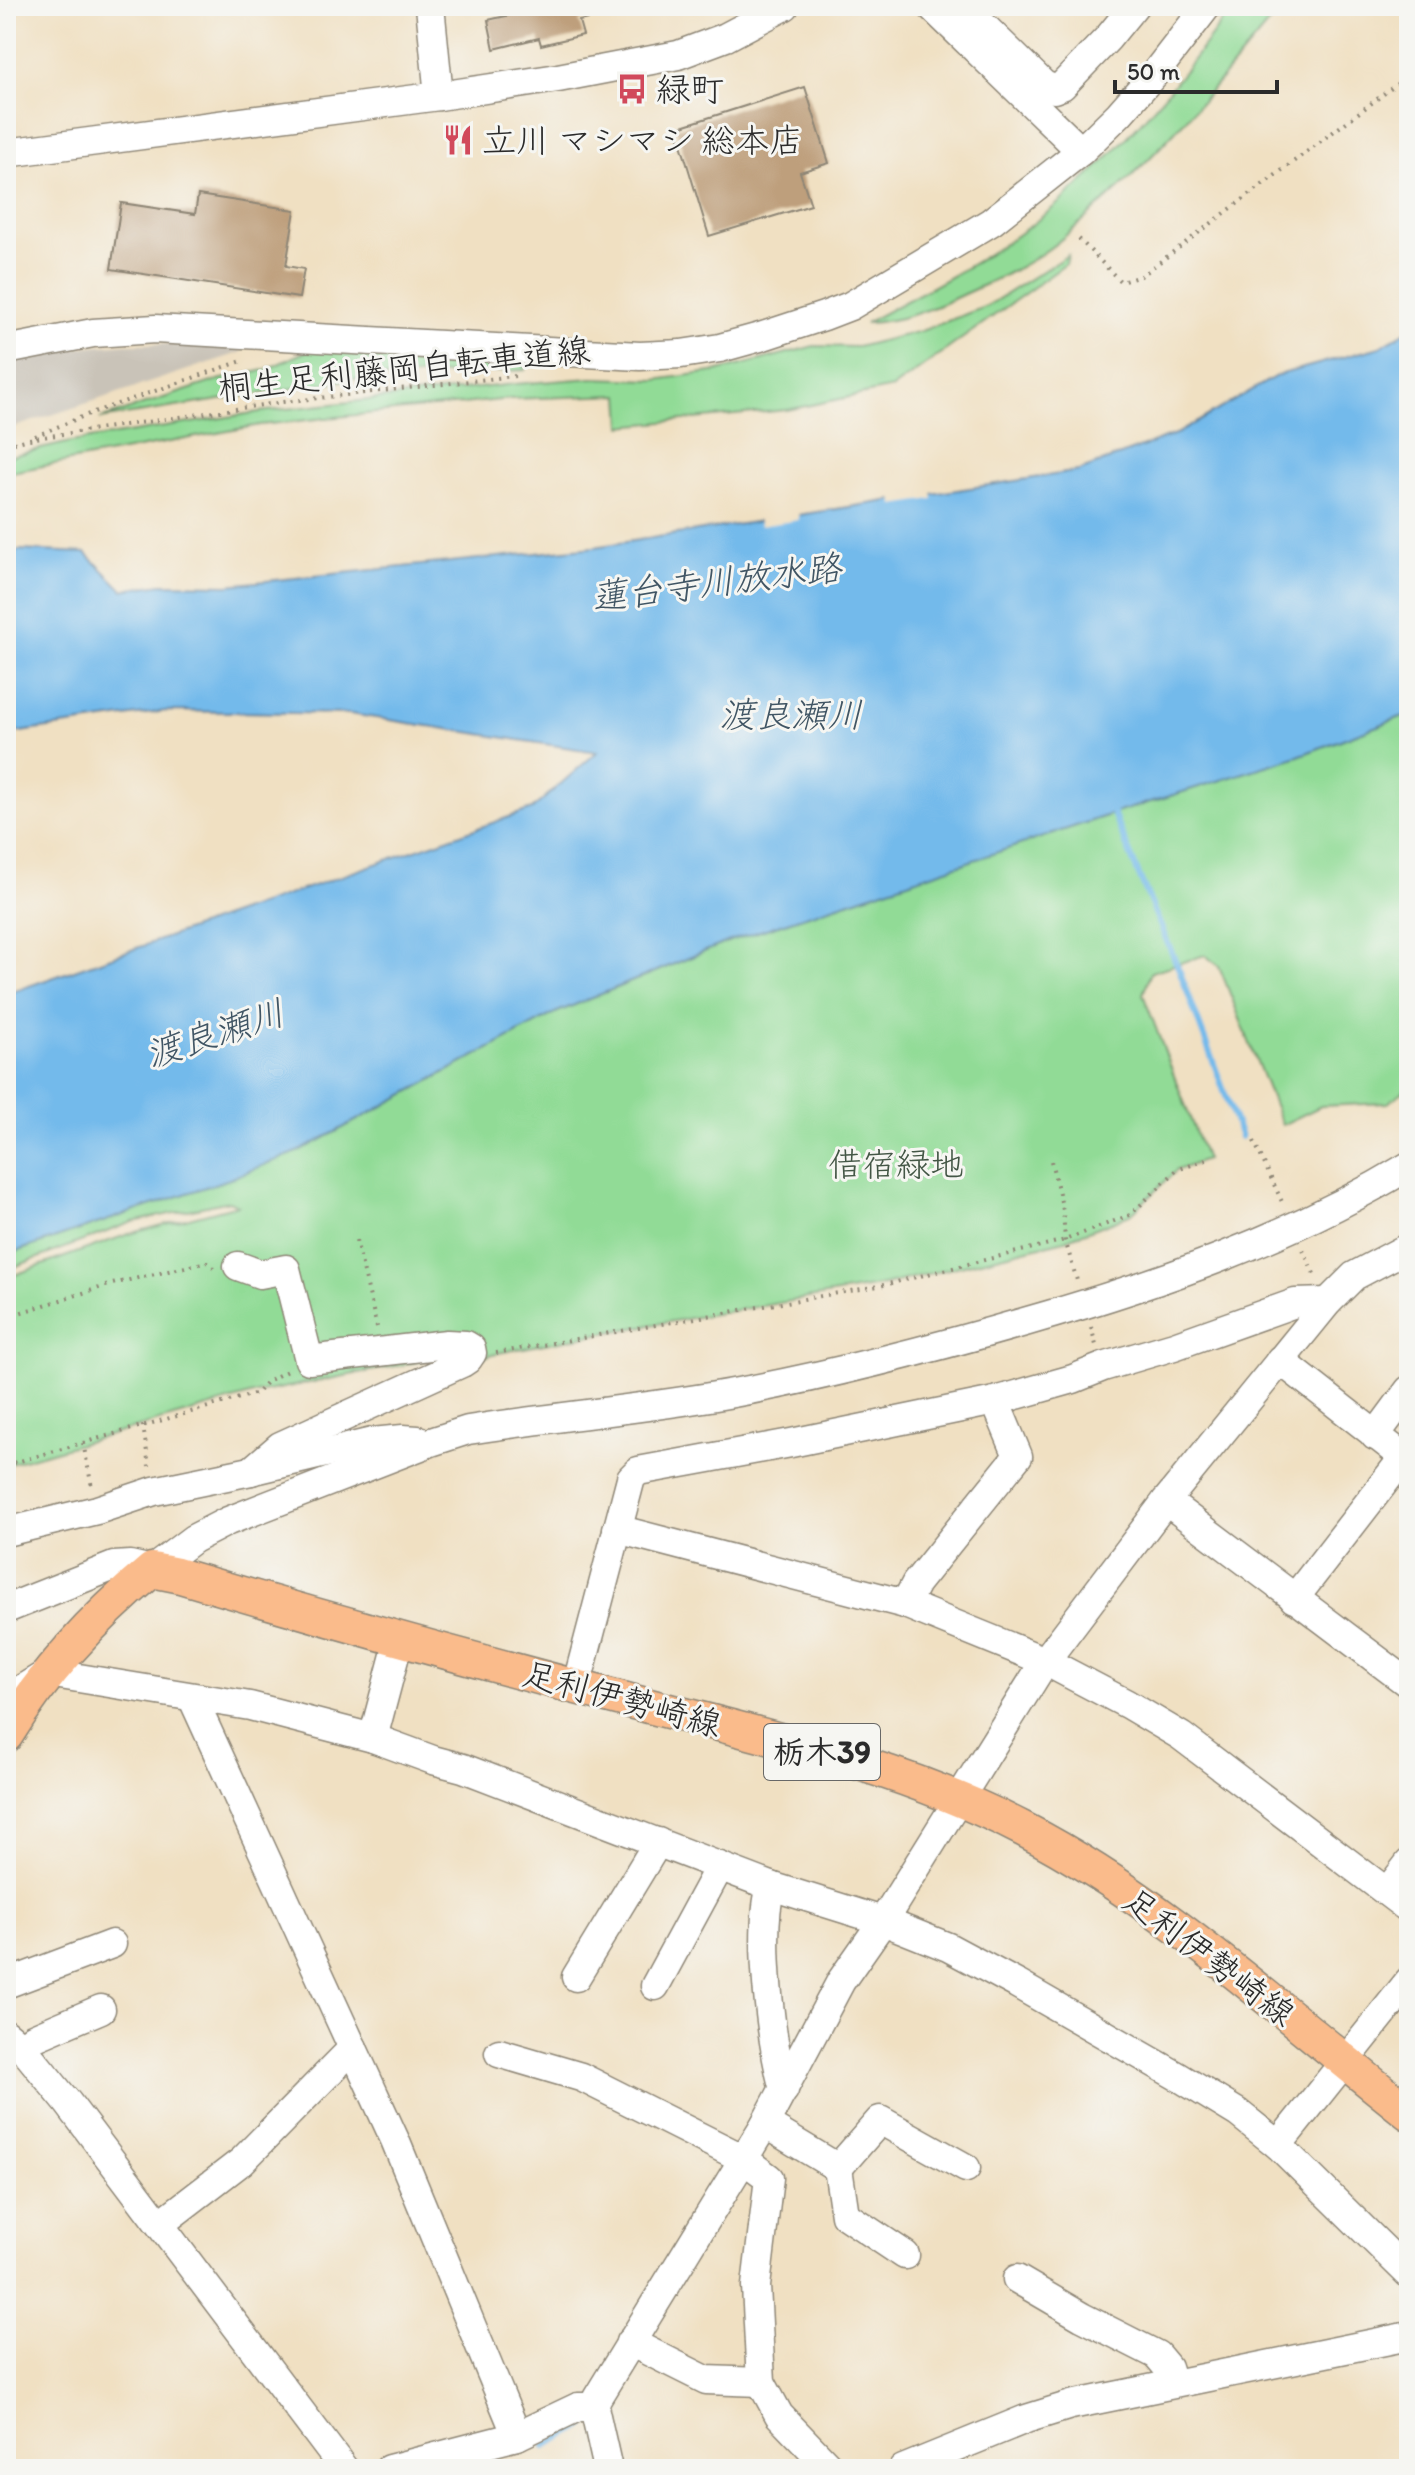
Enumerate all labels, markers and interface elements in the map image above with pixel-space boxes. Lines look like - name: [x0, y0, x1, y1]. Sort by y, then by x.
- scale bar: [1115, 44, 1277, 94]
- text: 50 m: [1127, 57, 1180, 86]
- place label: 緑町: [656, 69, 724, 110]
- bus stop icon: 緑町: [615, 72, 649, 106]
- place label: 立川 マシマシ 総本店: [482, 120, 803, 161]
- restaurant icon: 立川 マシマシ 総本店: [441, 123, 475, 157]
- street label: 桐生足利藤岡自転車道線: [216, 329, 592, 409]
- water label: 蓮台寺川放水路: [588, 545, 846, 619]
- water label: 渡良瀬川: [719, 693, 863, 736]
- water label: 渡良瀬川: [140, 990, 290, 1076]
- park label: 借宿緑地: [828, 1144, 964, 1185]
- street label: 足利伊勢崎線: [518, 1653, 726, 1745]
- road number: 栃木39: [764, 1724, 880, 1780]
- street label: 足利伊勢崎線: [1115, 1879, 1303, 2035]

